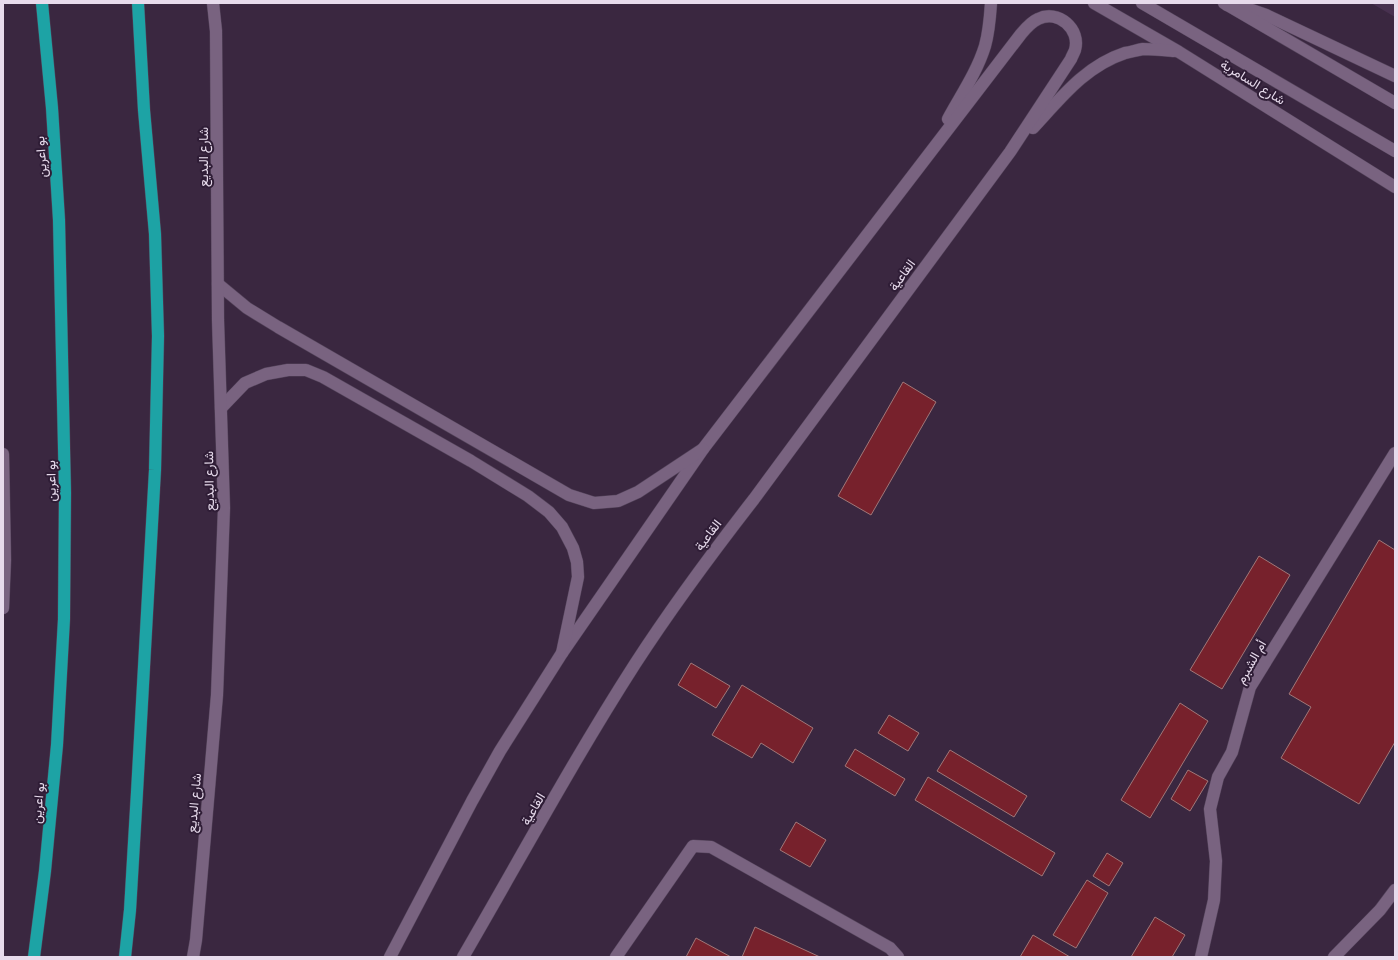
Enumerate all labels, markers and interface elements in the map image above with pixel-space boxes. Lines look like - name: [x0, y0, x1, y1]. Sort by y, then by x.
- street label: شارع السامرية: [1217, 56, 1288, 109]
- street label: شارع البديع: [196, 127, 213, 187]
- street label: بو اعرين: [32, 136, 51, 178]
- street label: القاعية: [886, 256, 918, 294]
- street label: شارع البديع: [201, 451, 219, 511]
- street label: بو اعرين: [43, 460, 60, 502]
- street label: القاعية: [692, 517, 724, 553]
- street label: أم الشبرم: [1233, 637, 1270, 687]
- street label: شارع البديع: [184, 772, 206, 834]
- street label: بو اعرين: [29, 782, 48, 824]
- street label: القاعية: [518, 790, 548, 828]

